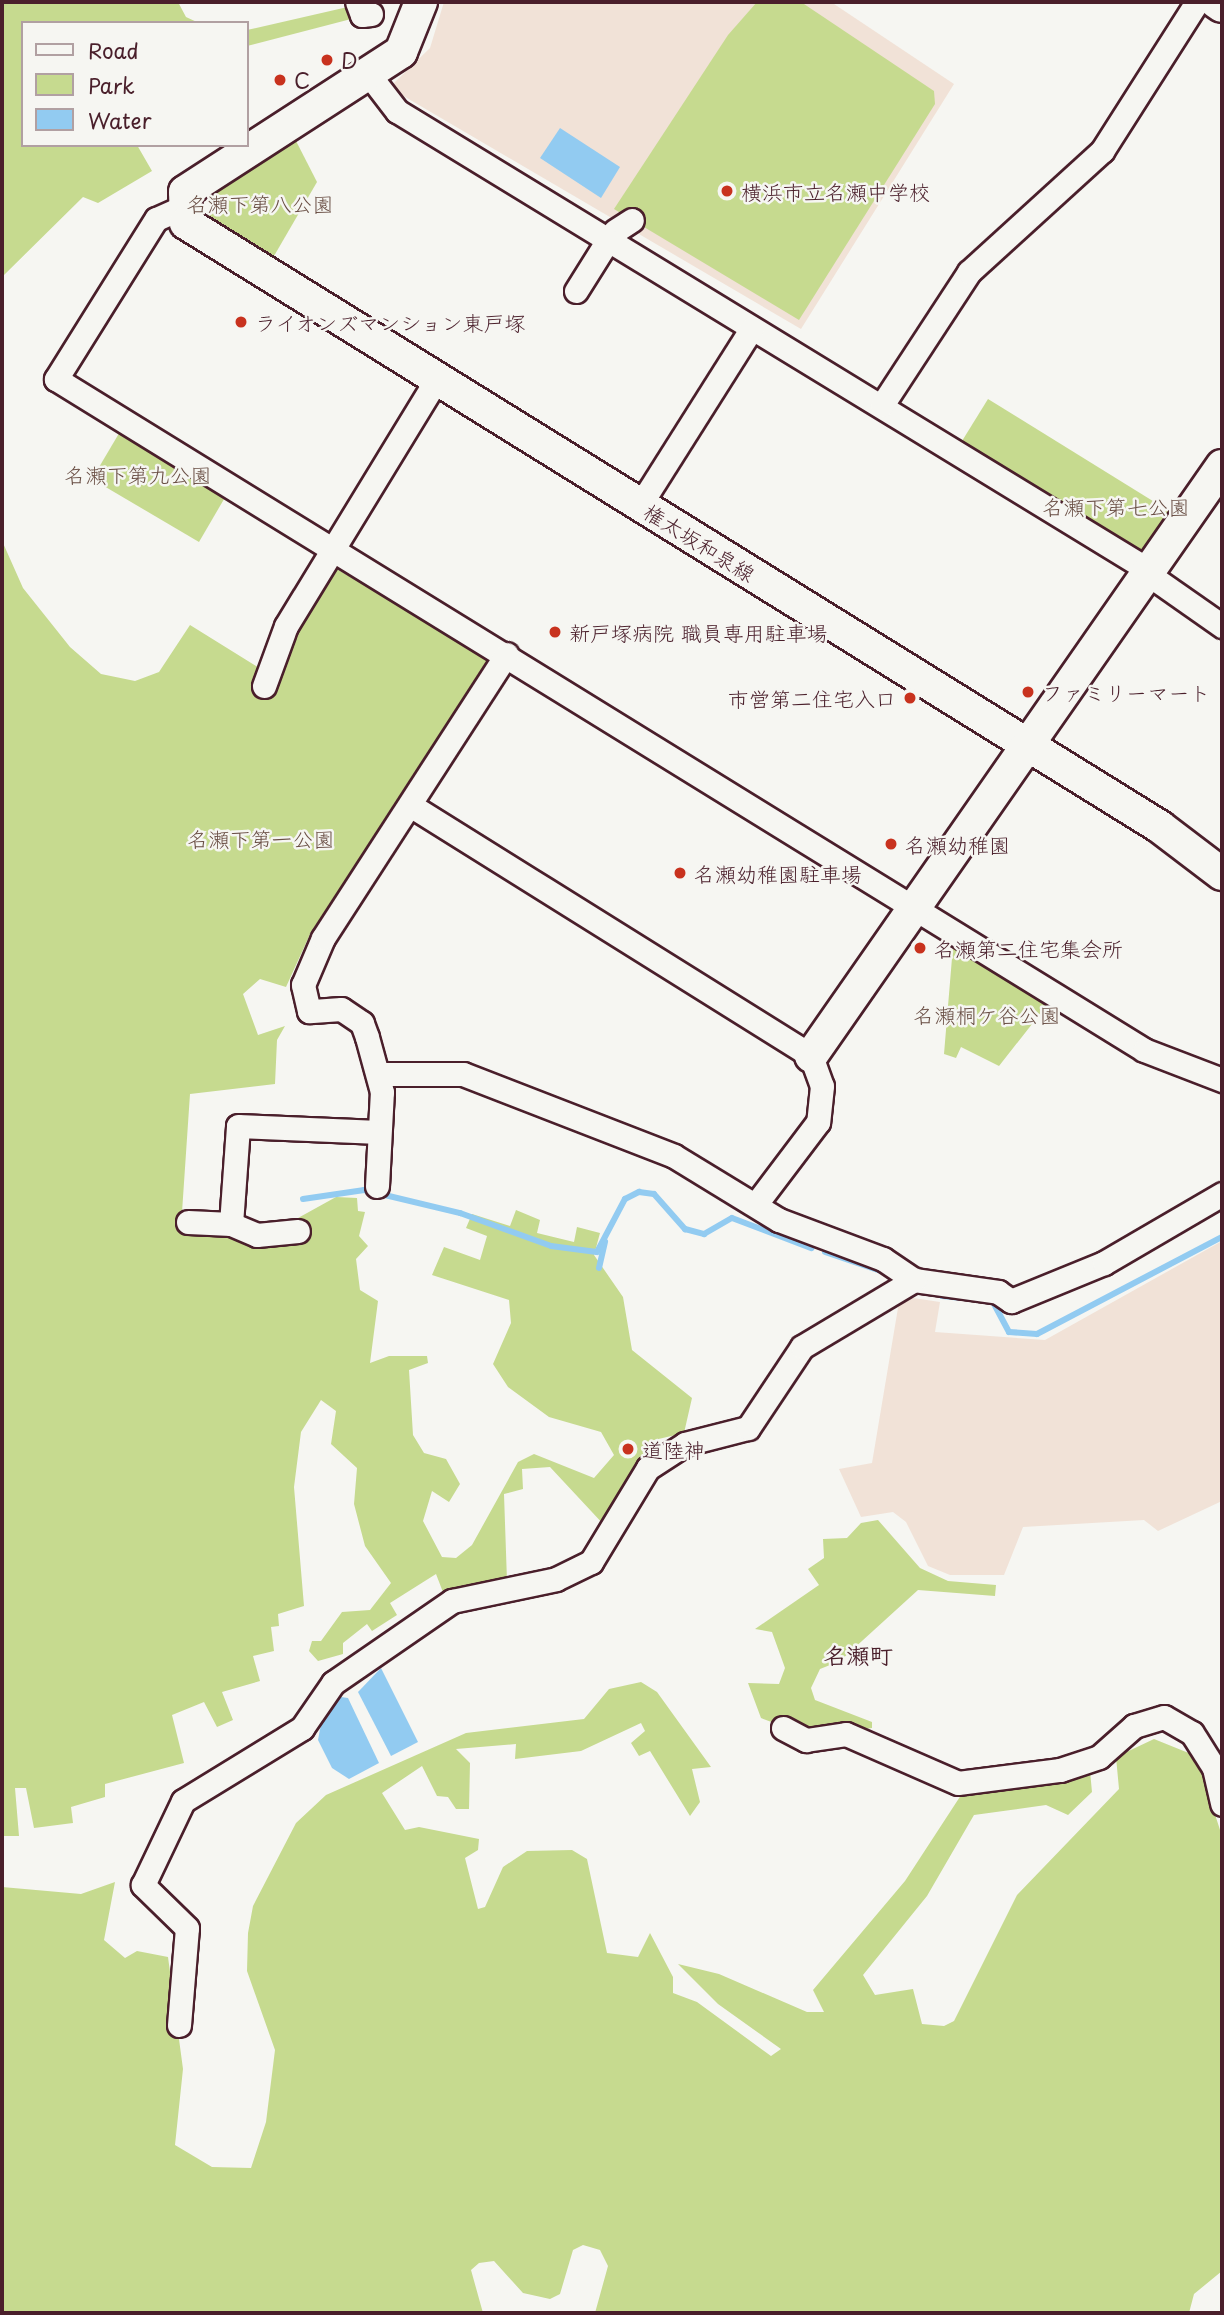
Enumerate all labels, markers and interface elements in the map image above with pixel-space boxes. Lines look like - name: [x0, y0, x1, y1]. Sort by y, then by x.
- legend: [21, 21, 248, 147]
- text: Road: [88, 34, 139, 66]
- place label: D: [341, 47, 358, 73]
- marker: D: [319, 52, 335, 68]
- place label: C: [294, 67, 310, 93]
- text: Park: [88, 69, 135, 101]
- marker: C: [272, 72, 288, 88]
- text: Water: [88, 104, 151, 136]
- place label: 横浜市立名瀬中学校: [741, 178, 930, 204]
- marker: 横浜市立名瀬中学校: [719, 183, 735, 199]
- park label: 名瀬下第八公園: [187, 190, 333, 216]
- place label: ライオンズマンション東戸塚: [255, 309, 528, 335]
- marker: ライオンズマンション東戸塚: [233, 314, 249, 330]
- park label: 名瀬下第九公園: [65, 461, 211, 487]
- park label: 名瀬下第七公園: [1043, 493, 1189, 519]
- street label: 権太坂和泉線: [640, 498, 760, 586]
- place label: 新戸塚病院 職員専用駐車場: [569, 619, 828, 645]
- marker: 新戸塚病院 職員専用駐車場: [547, 624, 563, 640]
- place label: ファミリーマート: [1042, 679, 1210, 705]
- marker: ファミリーマート: [1020, 684, 1036, 700]
- place label: 市営第二住宅入口: [728, 685, 896, 711]
- marker: 市営第二住宅入口: [902, 690, 918, 706]
- park label: 名瀬下第一公園: [188, 825, 334, 851]
- place label: 名瀬幼稚園: [905, 831, 1010, 857]
- marker: 名瀬幼稚園: [883, 836, 899, 852]
- place label: 名瀬幼稚園駐車場: [694, 860, 862, 886]
- marker: 名瀬幼稚園駐車場: [672, 865, 688, 881]
- place label: 名瀬第二住宅集会所: [934, 935, 1123, 961]
- marker: 名瀬第二住宅集会所: [912, 940, 928, 956]
- park label: 名瀬桐ケ谷公園: [914, 1001, 1060, 1027]
- place label: 道陸神: [642, 1436, 705, 1462]
- marker: 道陸神: [620, 1441, 636, 1457]
- district label: 名瀬町: [824, 1641, 892, 1669]

